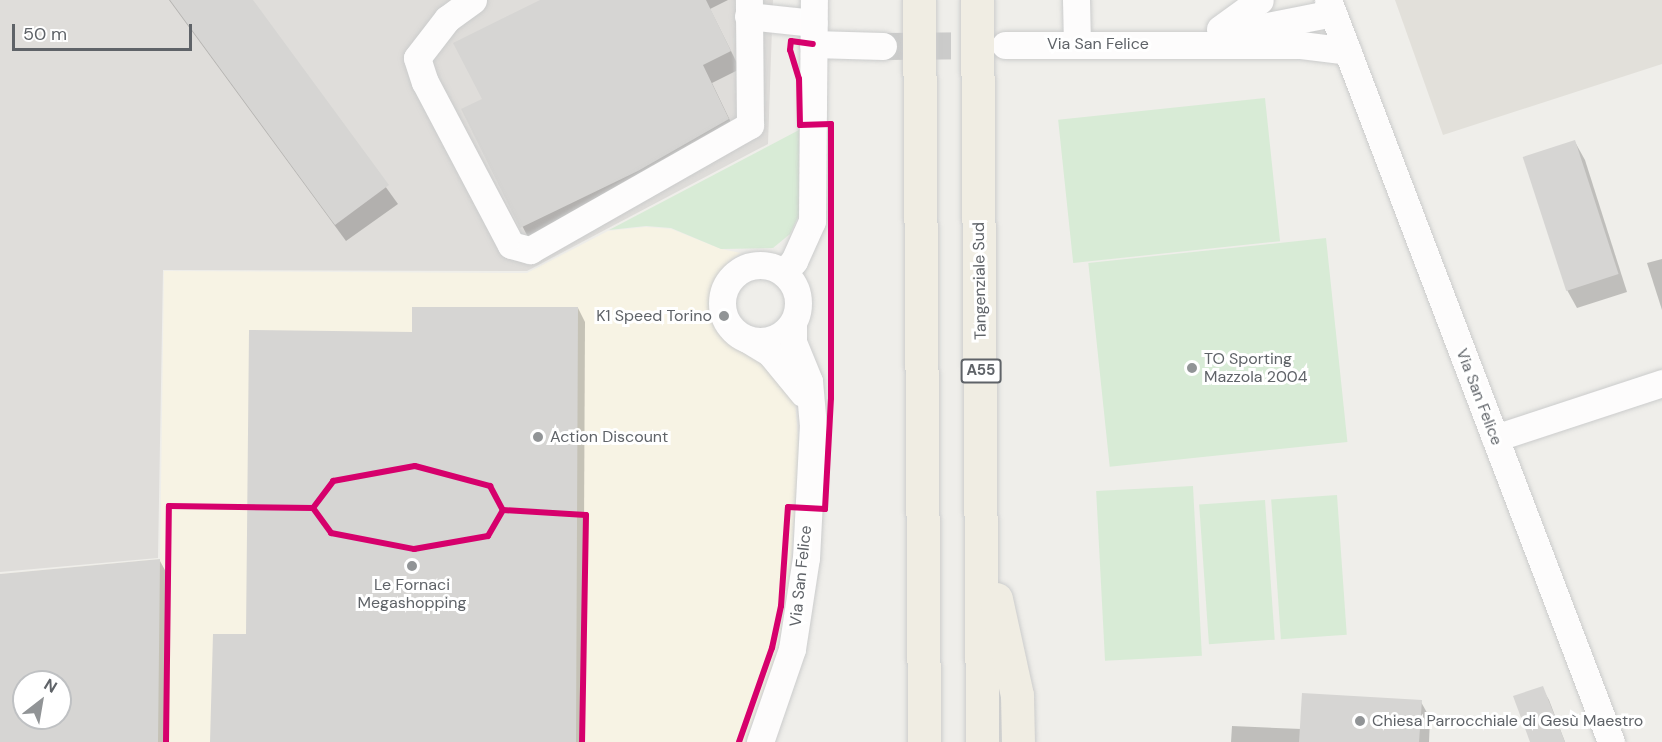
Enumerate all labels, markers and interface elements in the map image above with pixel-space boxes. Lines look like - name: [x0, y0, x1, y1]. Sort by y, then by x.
- scale bar: [15, 12, 195, 50]
- text: 50 m: [23, 22, 67, 46]
- street label: Via San Felice: [1047, 34, 1149, 54]
- street label: Tangenziale Sud: [969, 222, 991, 340]
- place label: K1 Speed Torino: [596, 306, 712, 326]
- marker: K1 Speed Torino: [717, 309, 731, 323]
- street label: Via San Felice: [1452, 346, 1506, 448]
- place label: TO Sporting Mazzola 2004: [1204, 349, 1307, 387]
- road number: A55: [960, 359, 1002, 383]
- marker: TO Sporting Mazzola 2004: [1185, 361, 1199, 375]
- place label: Action Discount: [550, 427, 668, 447]
- marker: Action Discount: [531, 430, 545, 444]
- street label: Via San Felice: [786, 524, 816, 628]
- marker: Le Fornaci Megashopping: [405, 559, 419, 573]
- place label: Le Fornaci Megashopping: [358, 575, 466, 613]
- north arrow: [12, 670, 72, 730]
- text: N: [40, 674, 61, 698]
- place label: Chiesa Parrocchiale di Gesù Maestro: [1372, 711, 1643, 731]
- marker: Chiesa Parrocchiale di Gesù Maestro: [1353, 714, 1367, 728]

